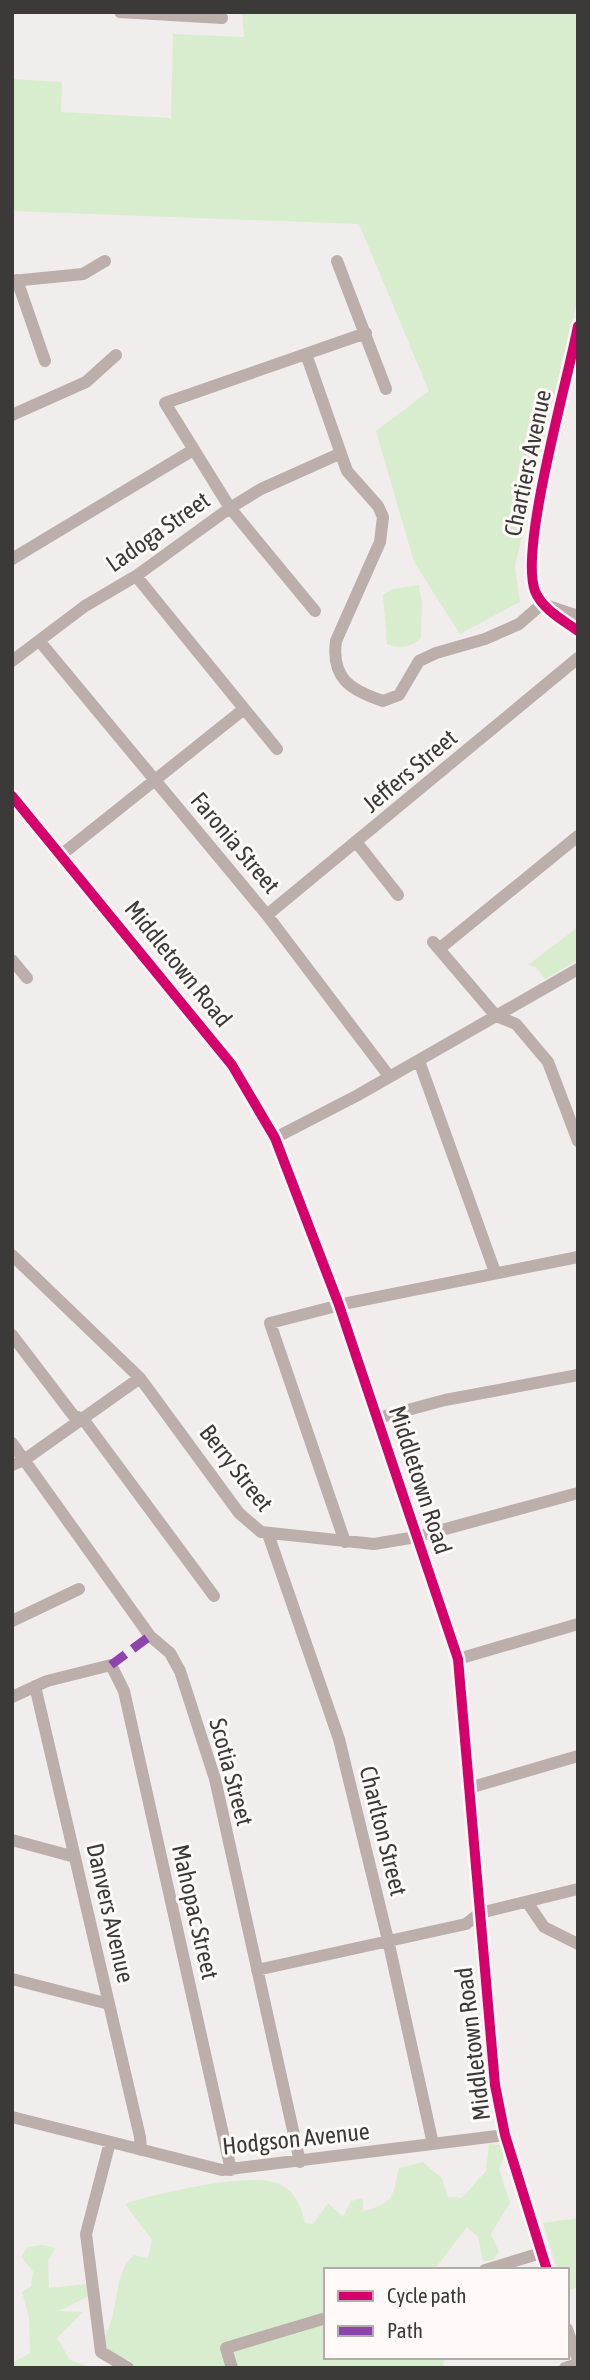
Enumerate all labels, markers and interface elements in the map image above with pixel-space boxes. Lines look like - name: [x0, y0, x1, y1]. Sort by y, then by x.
- street label: Chartiers Avenue: [499, 387, 556, 539]
- street label: Ladoga Street: [101, 486, 215, 577]
- street label: Jeffers Street: [357, 724, 462, 818]
- street label: Faronia Street: [186, 787, 285, 899]
- street label: Middletown Road: [119, 895, 237, 1032]
- street label: Middletown Road: [384, 1402, 457, 1557]
- street label: Berry Street: [194, 1419, 279, 1516]
- street label: Scotia Street: [204, 1715, 259, 1828]
- street label: Charlton Street: [354, 1763, 413, 1899]
- street label: Danvers Avenue: [81, 1841, 140, 1985]
- street label: Mahopac Street: [167, 1842, 224, 1982]
- street label: Middletown Road: [450, 1966, 495, 2122]
- street label: Hodgson Avenue: [221, 2117, 371, 2160]
- legend: [324, 2268, 569, 2359]
- text: Cycle path: [387, 2283, 466, 2307]
- text: Path: [387, 2318, 423, 2342]

